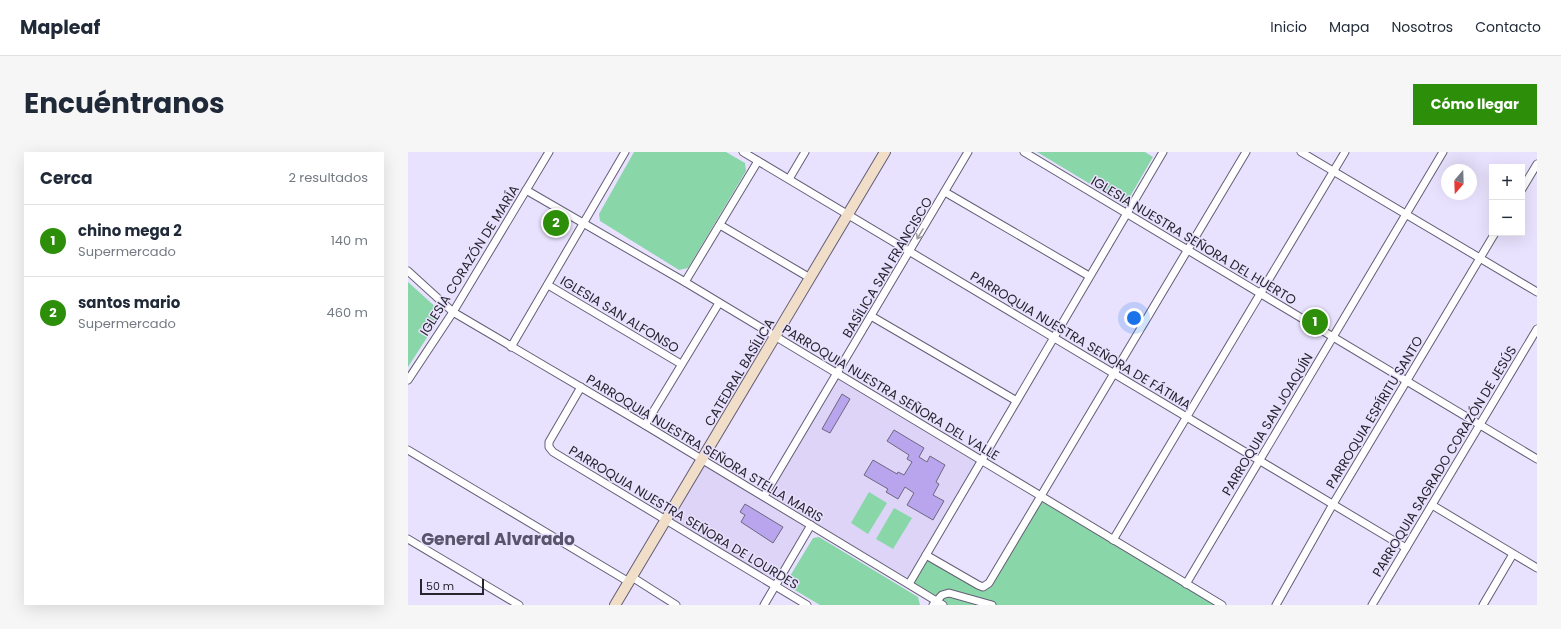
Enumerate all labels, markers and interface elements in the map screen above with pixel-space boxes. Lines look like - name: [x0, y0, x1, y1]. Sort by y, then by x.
- text: Mapleaf: [20, 14, 100, 41]
- text: Inicio: [1270, 17, 1307, 37]
- text: Mapa: [1329, 17, 1370, 37]
- text: Nosotros: [1392, 17, 1453, 37]
- text: Contacto: [1475, 17, 1541, 37]
- text: Encuéntranos: [24, 84, 225, 123]
- button: Cómo llegar: [1413, 84, 1537, 125]
- north arrow: [1441, 164, 1477, 200]
- map controls: [1489, 164, 1525, 236]
- button: +: [1489, 164, 1525, 200]
- text: Cerca: [40, 166, 93, 190]
- text: 2 resultados: [288, 168, 368, 187]
- street label: IGLESIA NUESTRA SEÑORA DEL HUERTO: [1088, 171, 1300, 309]
- street label: IGLESIA CORAZÓN DE MARÍA: [415, 181, 524, 339]
- street label: BASÍLICA SAN FRANCISCO: [838, 193, 937, 341]
- button: −: [1489, 200, 1525, 236]
- pin: 2: [543, 208, 569, 238]
- text: chino mega 2: [78, 220, 182, 241]
- one-way arrow: [916, 228, 924, 240]
- text: 1: [51, 231, 55, 250]
- text: 140 m: [331, 231, 368, 250]
- text: Supermercado: [78, 242, 176, 261]
- street label: PARROQUIA NUESTRA SEÑORA DE FÁTIMA: [967, 267, 1195, 414]
- street label: IGLESIA SAN ALFONSO: [557, 271, 683, 358]
- text: santos mario: [78, 292, 180, 313]
- text: 2: [49, 303, 57, 322]
- text: 460 m: [327, 303, 368, 322]
- pin: 1: [1302, 307, 1328, 337]
- your location: [1124, 308, 1144, 328]
- text: Supermercado: [78, 314, 176, 333]
- street label: CATEDRAL BASÍLICA: [700, 315, 779, 430]
- street label: PARROQUIA NUESTRA SEÑORA DEL VALLE: [779, 320, 1003, 465]
- street label: PARROQUIA ESPÍRITU SANTO: [1321, 332, 1428, 492]
- street label: PARROQUIA SAGRADO CORAZÓN DE JESÚS: [1368, 342, 1521, 580]
- street label: PARROQUIA SAN JOAQUÍN: [1217, 350, 1318, 499]
- street label: PARROQUIA NUESTRA SEÑORA STELLA MARIS: [583, 370, 827, 527]
- street label: PARROQUIA NUESTRA SEÑORA DE LOURDES: [565, 441, 802, 594]
- district label: General Alvarado: [421, 527, 575, 551]
- scale bar: [420, 577, 484, 596]
- text: 50 m: [426, 578, 454, 594]

